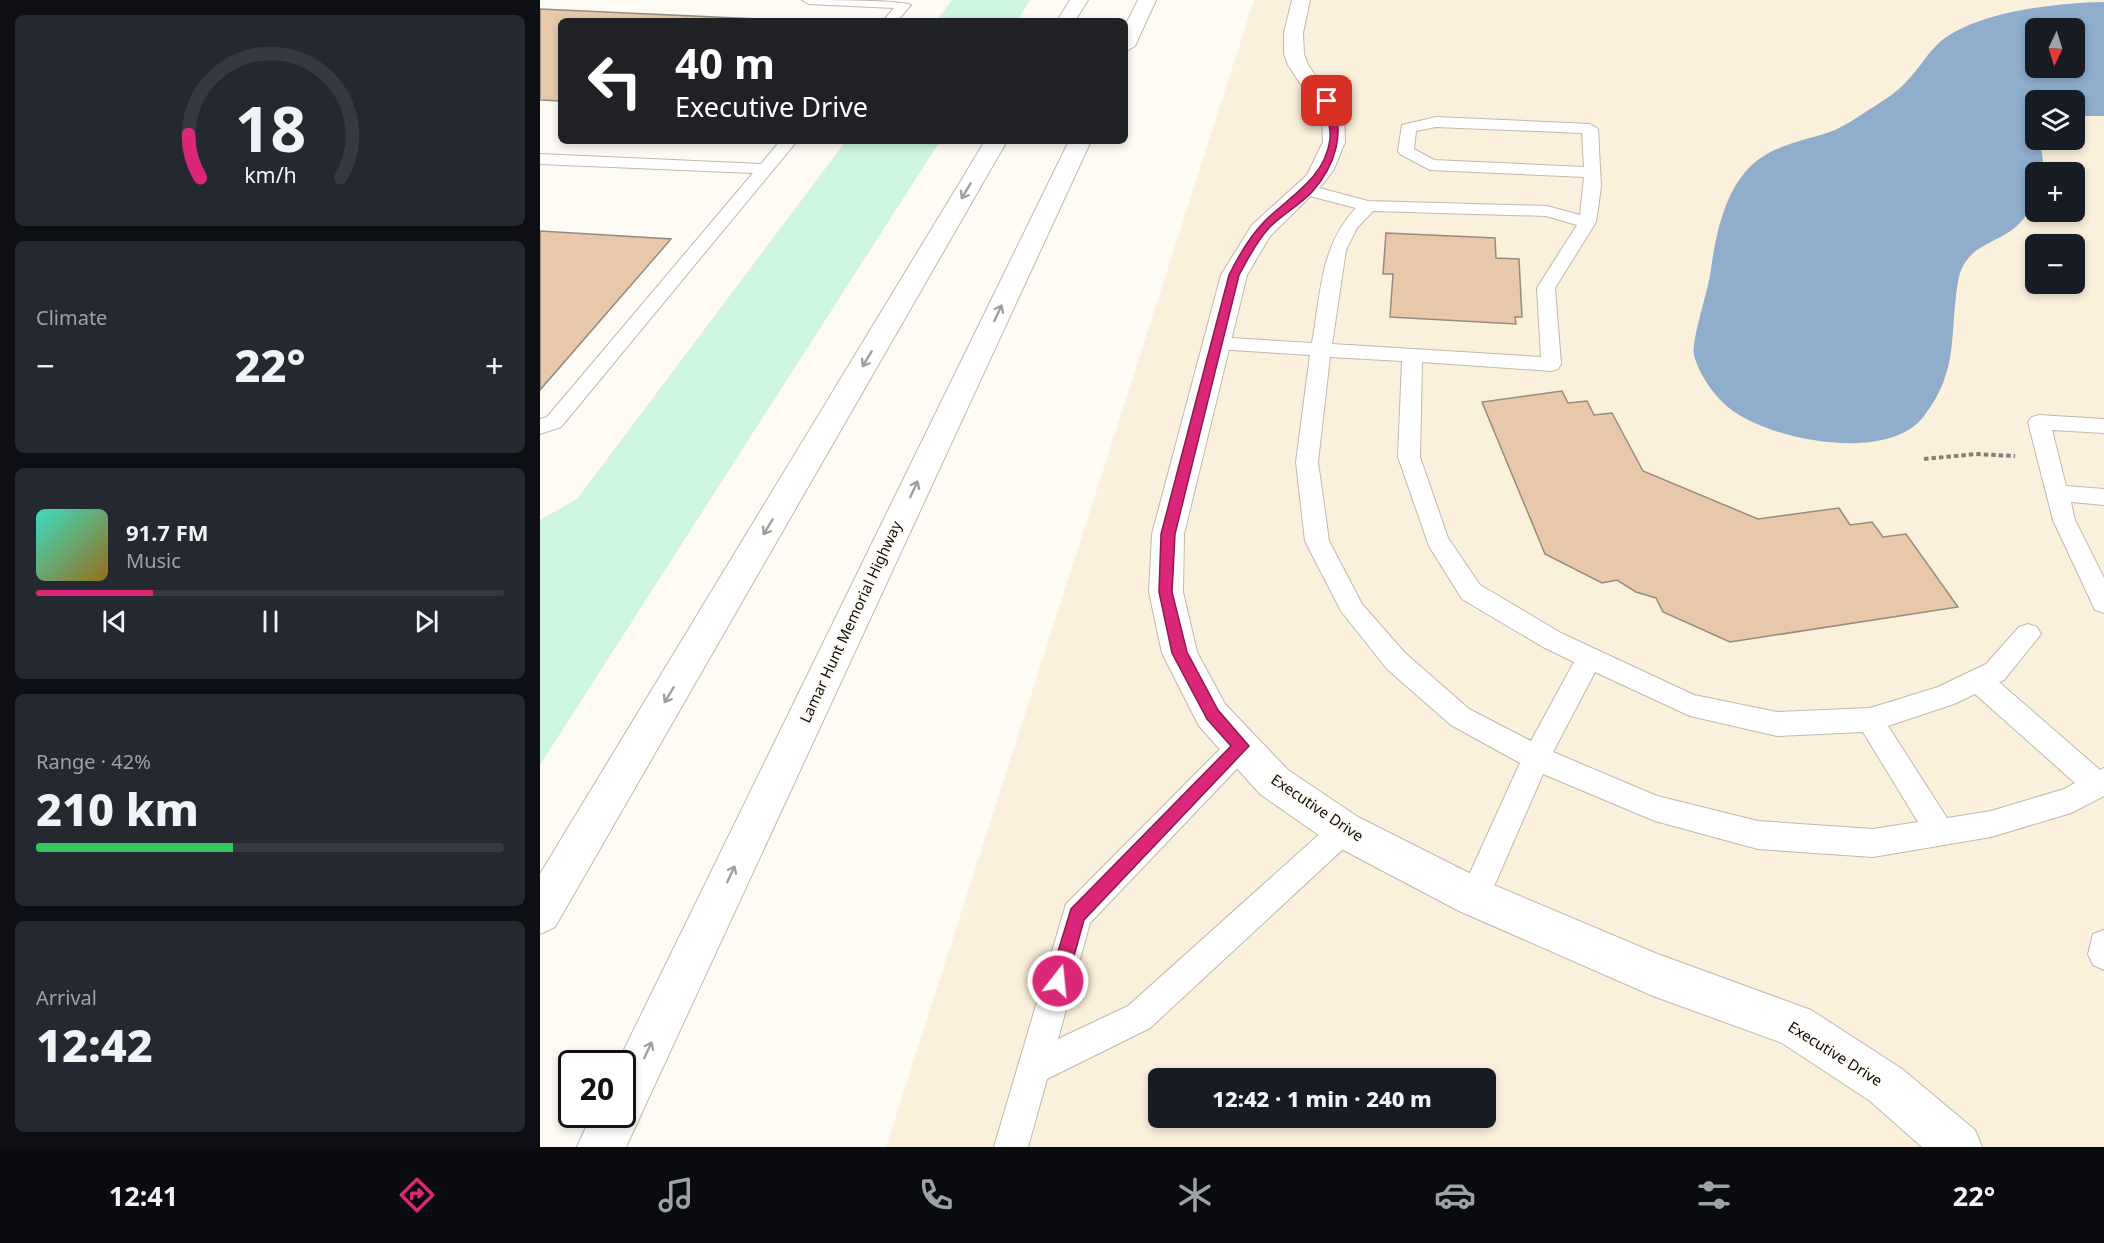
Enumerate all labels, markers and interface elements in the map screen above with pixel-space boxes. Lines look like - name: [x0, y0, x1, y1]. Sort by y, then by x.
- north arrow: [2025, 18, 2085, 78]
- map controls: [2025, 18, 2085, 294]
- text: 40 m: [675, 34, 775, 91]
- icon: left: [576, 42, 654, 120]
- pin: [1301, 75, 1352, 126]
- icon: arrive: [1310, 84, 1343, 117]
- text: 18: [234, 85, 306, 170]
- text: Executive Drive: [675, 88, 868, 125]
- button: layers: [2025, 90, 2085, 150]
- text: km/h: [244, 160, 296, 189]
- button: +: [2025, 162, 2085, 222]
- one-way arrow: [960, 182, 972, 199]
- button: −: [2025, 234, 2085, 294]
- text: Climate: [36, 304, 107, 331]
- one-way arrow: [993, 304, 1005, 322]
- text: 22°: [234, 334, 306, 395]
- text: −: [36, 343, 55, 388]
- text: +: [485, 343, 504, 388]
- one-way arrow: [860, 350, 872, 367]
- one-way arrow: [909, 480, 921, 498]
- text: 91.7 FM: [126, 517, 208, 547]
- street label: Lamar Hunt Memorial Highway: [794, 517, 906, 726]
- one-way arrow: [761, 518, 773, 535]
- text: Music: [126, 547, 181, 574]
- icon: previous: [98, 605, 131, 638]
- icon: pause: [254, 605, 287, 638]
- icon: next: [410, 605, 443, 638]
- one-way arrow: [662, 686, 674, 703]
- text: Range · 42%: [36, 748, 151, 775]
- street label: Executive Drive: [1267, 769, 1368, 845]
- text: 210 km: [36, 778, 199, 839]
- one-way arrow: [726, 865, 738, 883]
- position arrow: [1026, 949, 1090, 1013]
- text: Arrival: [36, 984, 97, 1011]
- text: 12:42: [36, 1014, 153, 1075]
- street label: Executive Drive: [1785, 1016, 1886, 1090]
- one-way arrow: [642, 1041, 654, 1059]
- speed limit sign: 20: [558, 1050, 636, 1128]
- text: 12:42 · 1 min · 240 m: [1212, 1083, 1432, 1113]
- icon: directions: [396, 1174, 438, 1216]
- icon: music: [655, 1174, 697, 1216]
- icon: phone: [915, 1174, 957, 1216]
- icon: climate: [1174, 1174, 1216, 1216]
- icon: car: [1434, 1174, 1476, 1216]
- icon: filters: [1693, 1174, 1735, 1216]
- text: 12:41: [109, 1177, 178, 1214]
- text: 22°: [1953, 1177, 1995, 1214]

